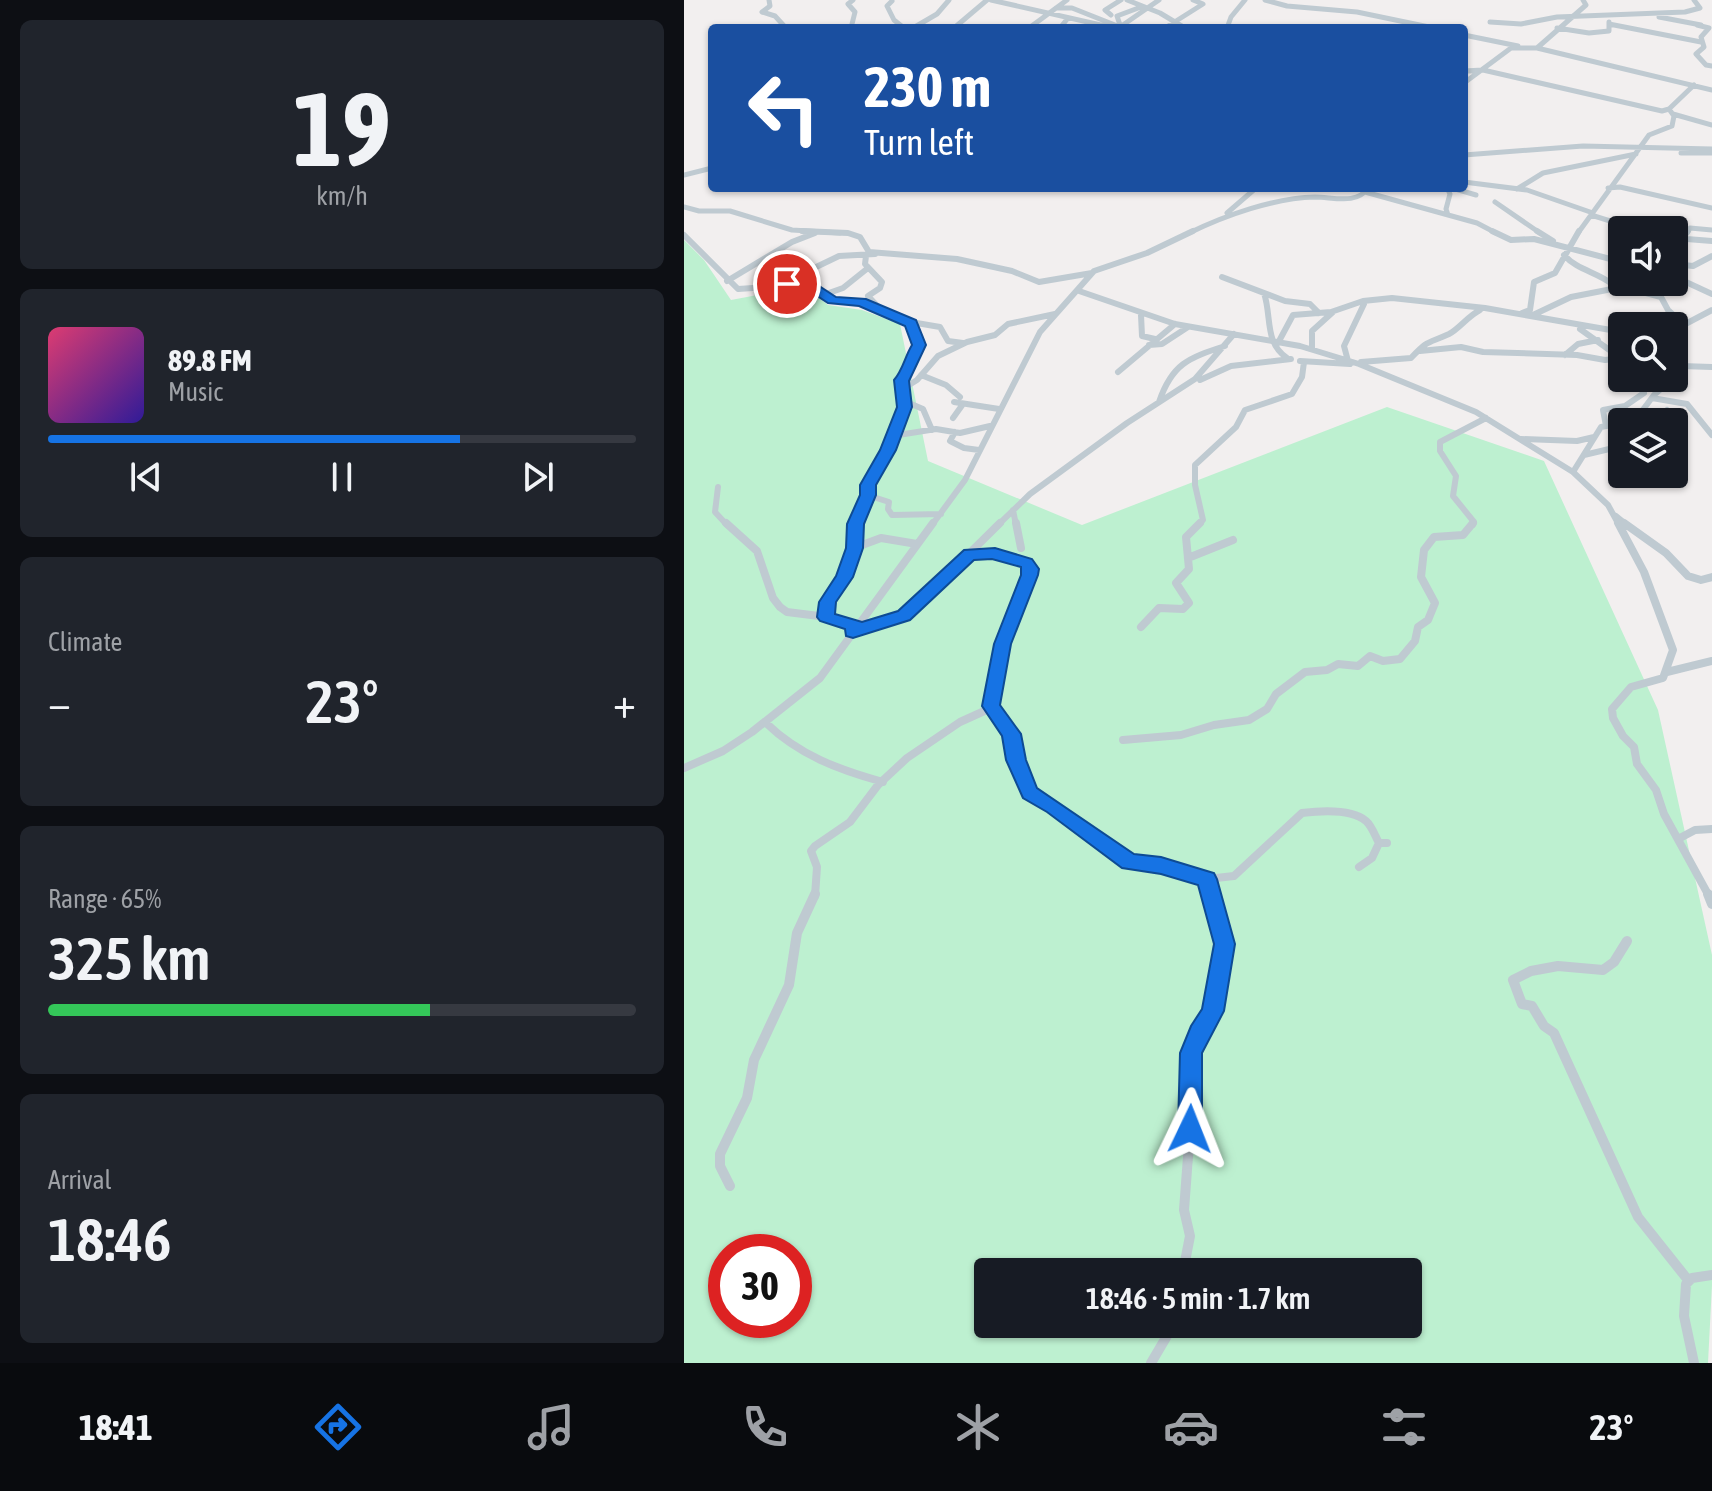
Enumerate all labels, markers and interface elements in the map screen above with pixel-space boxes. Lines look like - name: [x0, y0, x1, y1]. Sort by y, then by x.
- text: 230 m: [864, 55, 991, 119]
- icon: left: [732, 56, 836, 160]
- text: 19: [293, 69, 391, 188]
- text: Turn left: [864, 121, 974, 163]
- text: km/h: [316, 181, 368, 211]
- map controls: [1608, 216, 1688, 488]
- button: sound: [1608, 216, 1688, 296]
- pin: [753, 250, 821, 318]
- icon: arrive: [765, 262, 809, 306]
- button: search: [1608, 312, 1688, 392]
- text: 89.8 FM: [168, 343, 252, 377]
- text: Music: [168, 377, 223, 407]
- button: layers: [1608, 408, 1688, 488]
- icon: previous: [124, 455, 168, 499]
- icon: pause: [320, 455, 364, 499]
- icon: next: [516, 455, 560, 499]
- text: Climate: [48, 627, 122, 657]
- text: 23°: [306, 667, 378, 736]
- text: −: [48, 677, 71, 727]
- text: +: [613, 677, 636, 727]
- text: Range · 65%: [48, 884, 161, 914]
- text: 325 km: [48, 924, 210, 993]
- position arrow: [1148, 1087, 1232, 1171]
- text: Arrival: [48, 1165, 112, 1195]
- text: 18:46: [48, 1205, 171, 1274]
- speed limit sign: 30: [708, 1234, 812, 1338]
- text: 18:46 · 5 min · 1.7 km: [1086, 1281, 1310, 1315]
- icon: directions: [310, 1399, 366, 1455]
- icon: music: [523, 1399, 579, 1455]
- icon: phone: [737, 1399, 793, 1455]
- icon: climate: [950, 1399, 1006, 1455]
- icon: car: [1163, 1399, 1219, 1455]
- icon: filters: [1376, 1399, 1432, 1455]
- text: 18:41: [79, 1406, 153, 1448]
- text: 23°: [1590, 1406, 1633, 1448]

